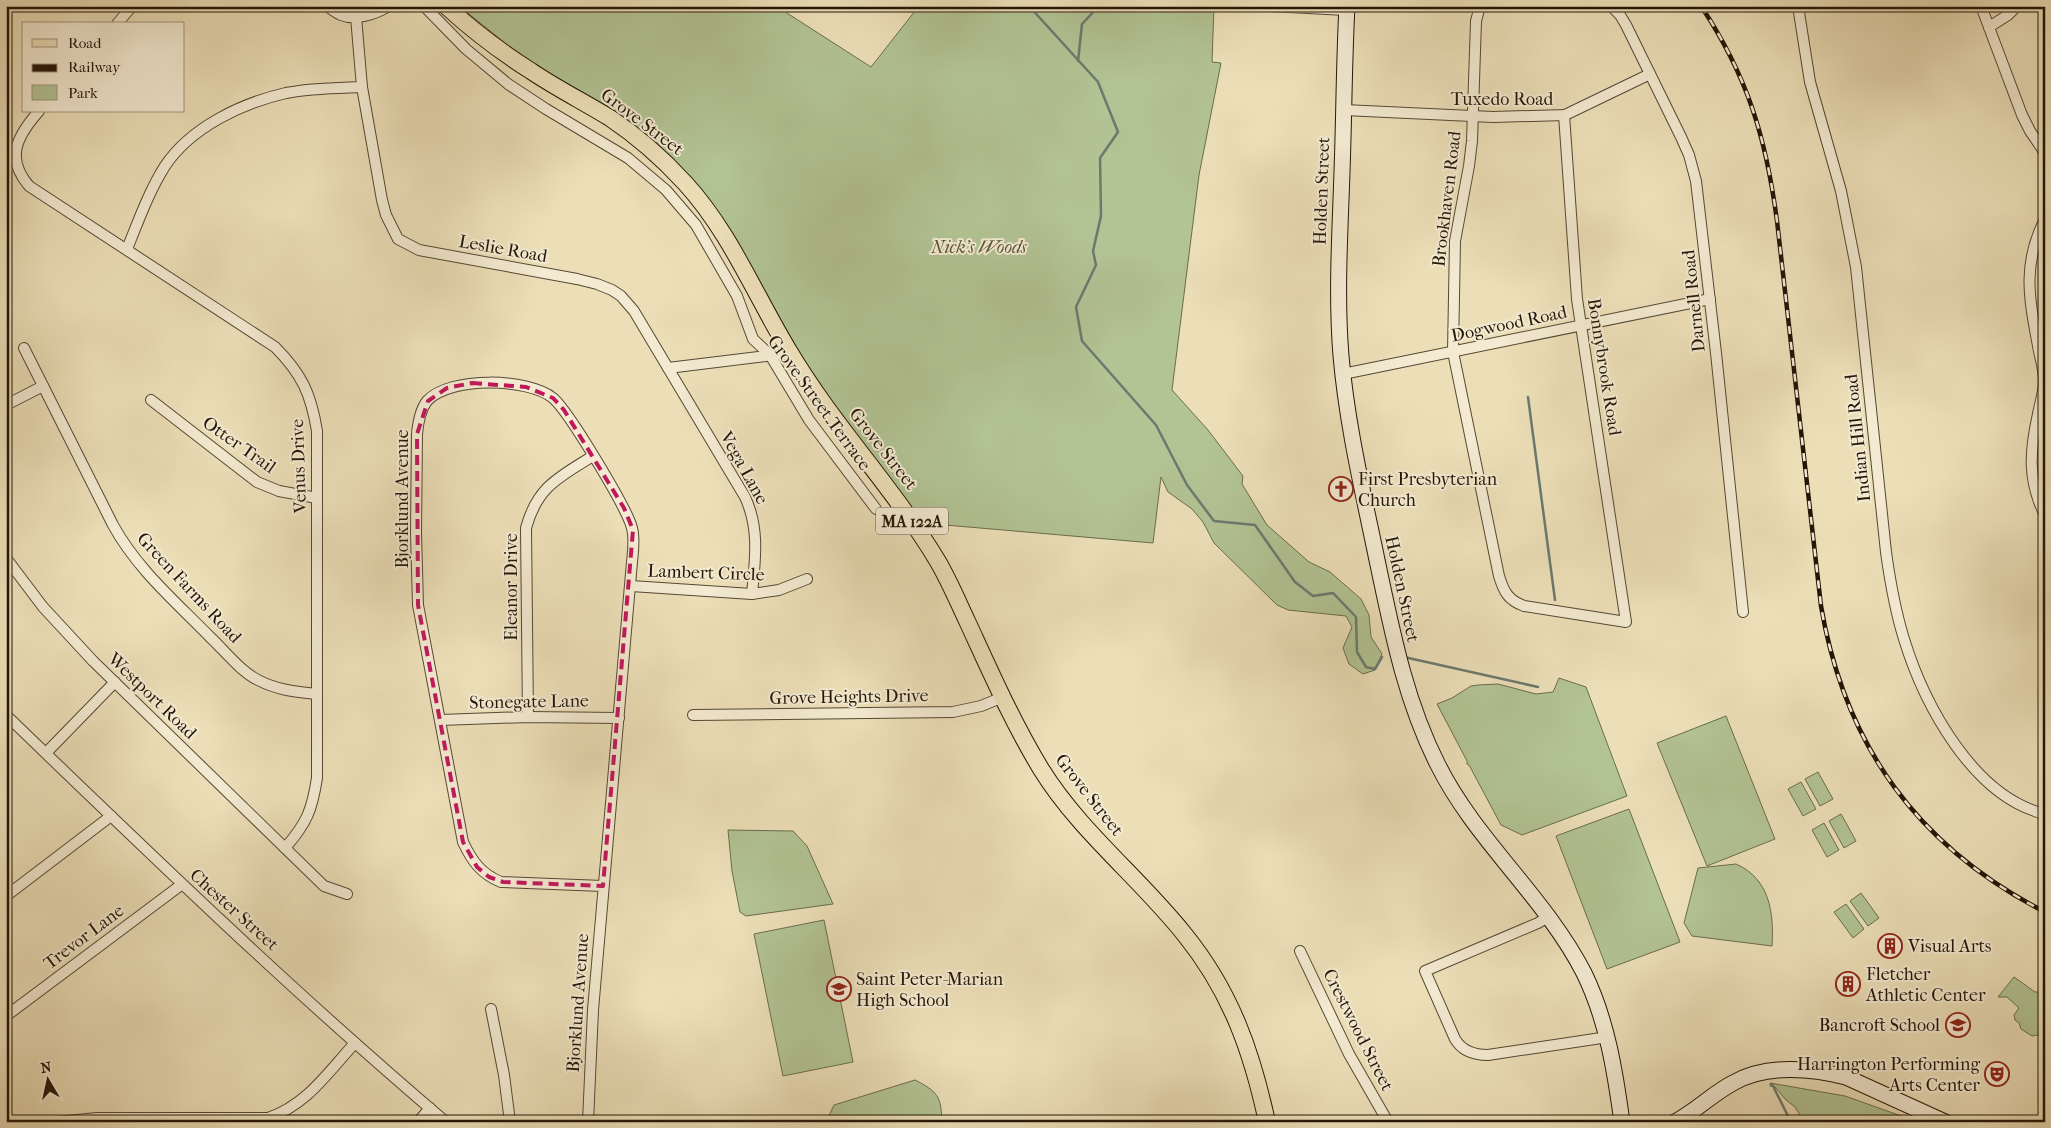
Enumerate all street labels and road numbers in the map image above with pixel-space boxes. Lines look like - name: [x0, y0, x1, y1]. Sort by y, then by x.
- street label: Grove Street: [597, 84, 688, 160]
- street label: Tuxedo Road: [1451, 89, 1554, 110]
- street label: Brookhaven Road: [1428, 130, 1466, 268]
- street label: Holden Street: [1310, 136, 1334, 246]
- street label: Leslie Road: [457, 231, 549, 267]
- street label: Darnell Road: [1678, 249, 1710, 353]
- street label: Bonnybrook Road: [1583, 297, 1625, 437]
- street label: Dogwood Road: [1449, 301, 1569, 347]
- street label: Grove Street Terrace: [763, 331, 875, 475]
- street label: Indian Hill Road: [1841, 373, 1875, 503]
- street label: Grove Street: [845, 404, 922, 495]
- street label: Otter Trail: [198, 412, 280, 478]
- street label: Venus Drive: [287, 418, 311, 515]
- street label: Vega Lane: [715, 427, 773, 508]
- street label: Bjorklund Avenue: [392, 429, 413, 569]
- road number: MA 122A: [876, 508, 948, 534]
- street label: Green Farms Road: [132, 528, 246, 648]
- street label: Eleanor Drive: [501, 533, 522, 641]
- street label: Holden Street: [1380, 534, 1424, 645]
- street label: Lambert Circle: [647, 560, 765, 586]
- street label: Westport Road: [103, 648, 201, 744]
- street label: Grove Heights Drive: [769, 685, 929, 709]
- street label: Stonegate Lane: [469, 690, 589, 714]
- street label: Grove Street: [1051, 750, 1128, 841]
- street label: Chester Street: [185, 865, 283, 956]
- street label: Trevor Lane: [40, 900, 128, 974]
- street label: Bjorklund Avenue: [563, 933, 593, 1073]
- street label: Crestwood Street: [1318, 966, 1398, 1095]

